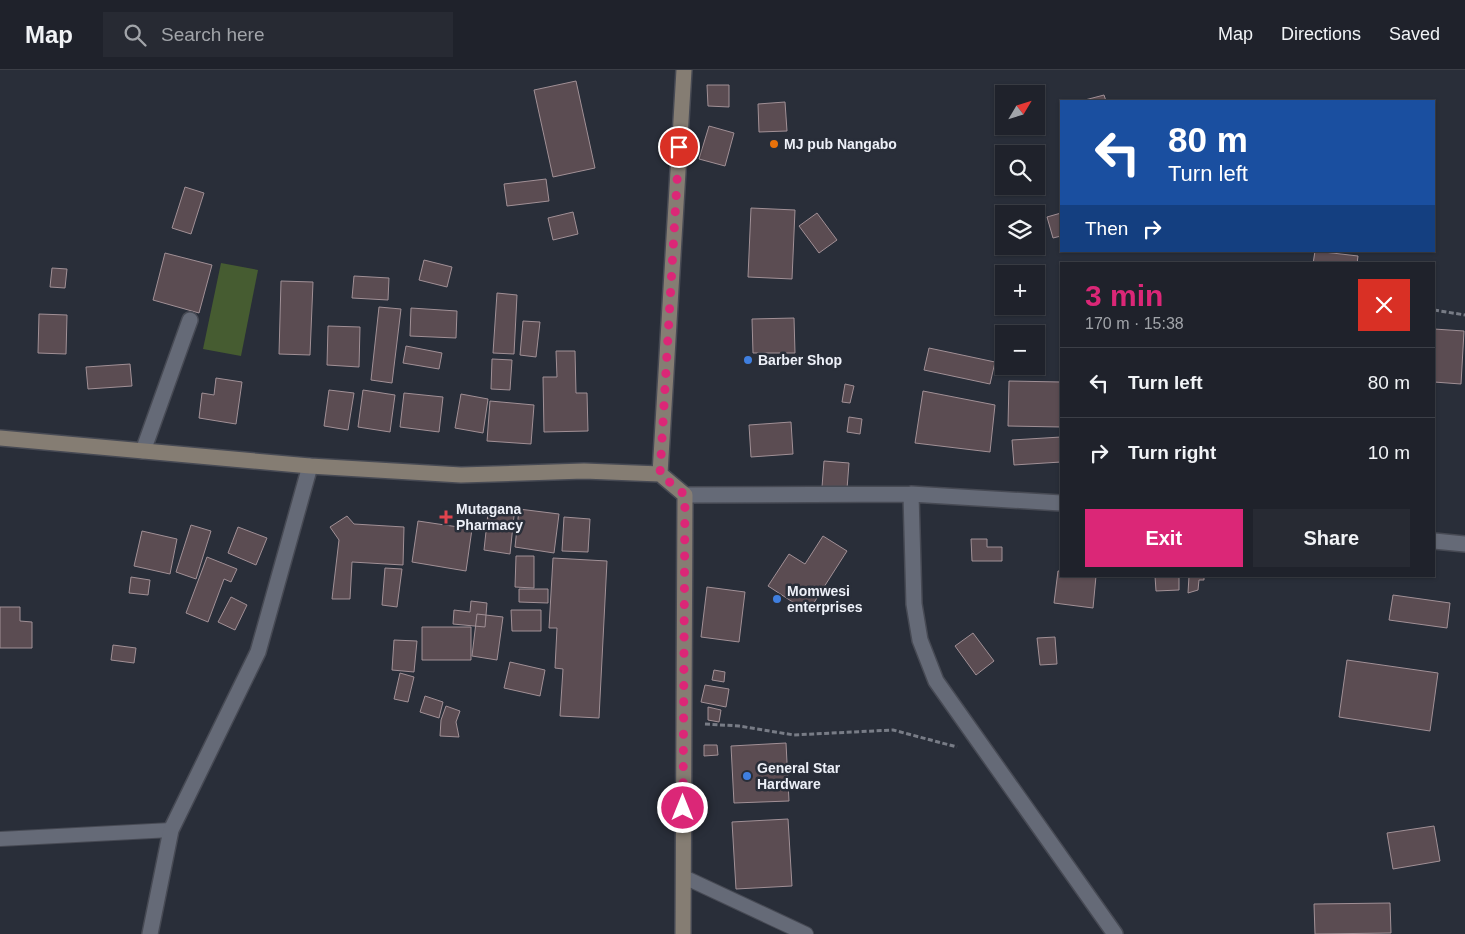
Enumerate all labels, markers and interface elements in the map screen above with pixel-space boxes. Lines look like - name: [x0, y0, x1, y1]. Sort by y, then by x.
- search box: [103, 12, 453, 57]
- text: Map: [25, 21, 73, 48]
- icon: search: [121, 21, 149, 49]
- text: Search here: [161, 24, 265, 45]
- text: Map: [1218, 24, 1253, 44]
- text: Directions: [1281, 24, 1361, 44]
- text: Saved: [1389, 24, 1440, 44]
- north arrow: [995, 85, 1045, 135]
- map controls: [995, 85, 1045, 375]
- icon: left: [1085, 120, 1150, 185]
- text: 80 m: [1168, 120, 1248, 159]
- pin: [658, 126, 700, 168]
- icon: arrive: [665, 133, 693, 161]
- place label: MJ pub Nangabo: [784, 136, 897, 152]
- marker: MJ pub Nangabo: [768, 138, 780, 150]
- button: search: [995, 145, 1045, 195]
- text: Turn left: [1168, 161, 1248, 186]
- button: layers: [995, 205, 1045, 255]
- icon: right: [1138, 215, 1166, 243]
- text: Then: [1085, 218, 1128, 239]
- button: +: [995, 265, 1045, 315]
- text: 3 min: [1085, 279, 1163, 312]
- button: close: [1358, 279, 1410, 331]
- text: 170 m · 15:38: [1085, 315, 1184, 332]
- button: −: [995, 325, 1045, 375]
- place label: Barber Shop: [758, 352, 842, 368]
- marker: Barber Shop: [742, 354, 754, 366]
- icon: left: [1085, 369, 1113, 397]
- text: Turn left: [1128, 372, 1203, 393]
- text: 80 m: [1368, 372, 1410, 393]
- icon: right: [1085, 439, 1113, 467]
- text: Turn right: [1128, 442, 1216, 463]
- text: 10 m: [1368, 442, 1410, 463]
- place label: Mutagana Pharmacy: [456, 501, 523, 533]
- button: Exit: [1085, 509, 1243, 567]
- button: Share: [1253, 509, 1410, 567]
- marker: Mutagana Pharmacy: [440, 511, 452, 523]
- place label: Momwesi enterprises: [787, 583, 863, 615]
- marker: Momwesi enterprises: [771, 593, 783, 605]
- place label: General Star Hardware: [757, 760, 841, 792]
- marker: General Star Hardware: [741, 770, 753, 782]
- position arrow: [656, 781, 708, 833]

